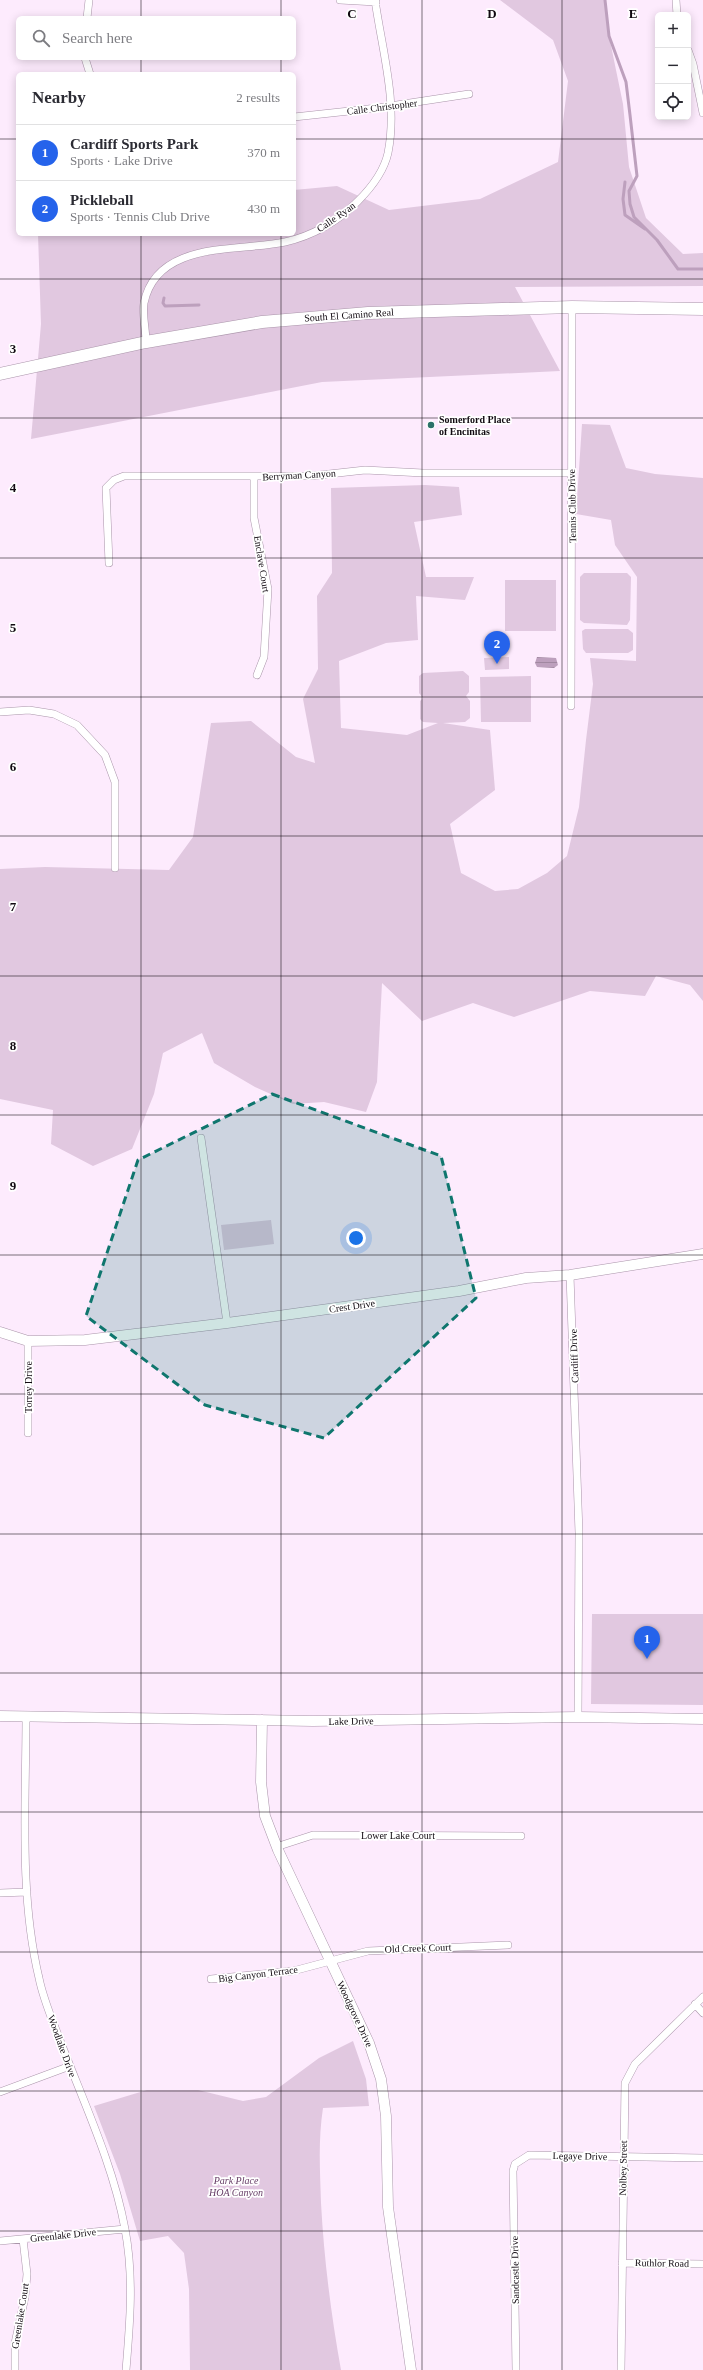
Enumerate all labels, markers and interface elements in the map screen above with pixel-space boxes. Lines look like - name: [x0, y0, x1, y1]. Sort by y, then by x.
- text: C: [347, 6, 357, 21]
- text: D: [487, 6, 497, 21]
- text: E: [629, 6, 637, 21]
- map controls: [655, 12, 691, 120]
- button: +: [655, 12, 691, 48]
- search box: [16, 16, 296, 60]
- icon: search: [30, 27, 52, 49]
- text: Search here: [62, 30, 132, 46]
- button: −: [655, 48, 691, 84]
- button: locate: [655, 84, 691, 120]
- text: Nearby: [32, 88, 86, 107]
- text: 2 results: [236, 90, 280, 105]
- street label: Calle Christopher: [346, 97, 418, 117]
- text: Cardiff Sports Park: [70, 136, 198, 152]
- text: 1: [42, 145, 48, 160]
- text: 370 m: [247, 145, 280, 160]
- text: Sports · Lake Drive: [70, 153, 173, 168]
- text: Pickleball: [70, 192, 133, 208]
- street label: Calle Ryan: [315, 200, 357, 234]
- text: 2: [42, 201, 48, 216]
- text: 430 m: [247, 201, 280, 216]
- text: Sports · Tennis Club Drive: [70, 209, 210, 224]
- street label: South El Camino Real: [304, 306, 394, 324]
- text: 3: [10, 341, 17, 356]
- place label: Somerford Place of Encinitas: [439, 414, 511, 437]
- marker: Somerford Place of Encinitas: [426, 420, 436, 430]
- street label: Berryman Canyon: [262, 468, 336, 482]
- street label: Tennis Club Drive: [566, 468, 578, 543]
- text: 4: [10, 480, 17, 495]
- street label: Enclave Court: [252, 535, 272, 593]
- text: 5: [10, 620, 17, 635]
- pin: 2: [484, 631, 510, 664]
- text: 6: [10, 759, 17, 774]
- text: 7: [10, 899, 17, 914]
- text: 8: [10, 1038, 17, 1053]
- text: 9: [10, 1178, 17, 1193]
- your location: [346, 1228, 366, 1248]
- street label: Crest Drive: [328, 1297, 376, 1315]
- street label: Cardiff Drive: [568, 1328, 580, 1383]
- street label: Torrey Drive: [23, 1361, 34, 1413]
- pin: 1: [634, 1626, 660, 1659]
- street label: Lake Drive: [328, 1715, 374, 1727]
- street label: Lower Lake Court: [361, 1830, 435, 1841]
- street label: Old Creek Court: [385, 1941, 452, 1955]
- street label: Big Canyon Terrace: [218, 1964, 299, 1984]
- street label: Woodgrove Drive: [335, 1979, 375, 2049]
- street label: Woodlake Drive: [46, 2013, 79, 2079]
- street label: Nolbey Street: [617, 2140, 629, 2196]
- street label: Legaye Drive: [553, 2150, 608, 2162]
- park label: Park Place HOA Canyon: [208, 2175, 263, 2198]
- street label: Greenlake Drive: [29, 2226, 97, 2244]
- street label: Sandcastle Drive: [509, 2235, 521, 2304]
- street label: Ruthlor Road: [635, 2257, 689, 2269]
- street label: Greenlake Court: [9, 2282, 31, 2350]

